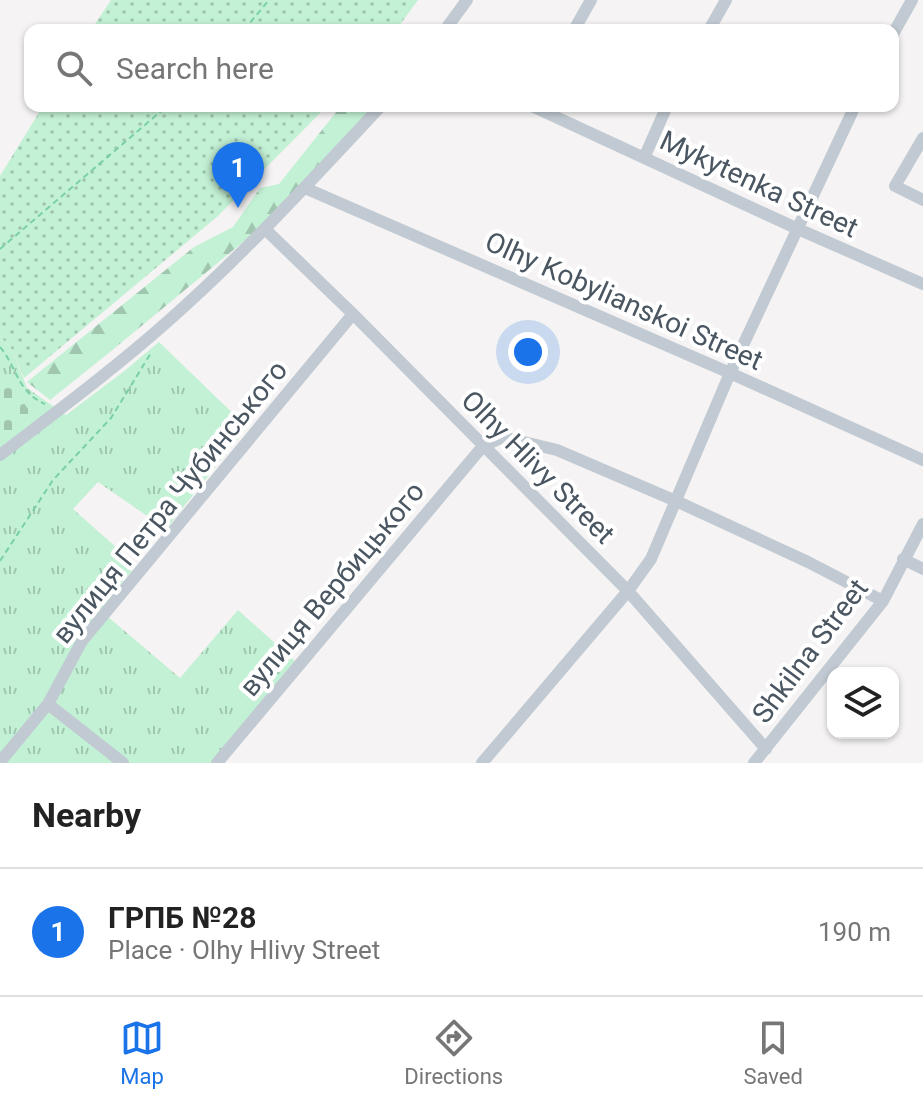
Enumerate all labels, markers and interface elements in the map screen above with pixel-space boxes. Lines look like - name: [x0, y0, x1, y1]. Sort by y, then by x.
- search box: [24, 24, 899, 112]
- icon: search: [52, 46, 96, 90]
- text: Search here: [116, 51, 274, 86]
- street label: Mykytenka Street: [655, 124, 863, 244]
- pin: 1: [212, 142, 264, 208]
- street label: Olhy Kobylianskoi Street: [480, 225, 768, 377]
- your location: [508, 332, 548, 372]
- street label: вулиця Петра Чубинського: [46, 354, 294, 650]
- street label: Olhy Hlivy Street: [455, 384, 621, 550]
- street label: вулиця Вербицького: [233, 475, 431, 703]
- street label: Shkilna Street: [745, 573, 875, 729]
- map controls: [827, 667, 899, 739]
- button: layers: [827, 667, 899, 739]
- text: Nearby: [32, 795, 141, 835]
- text: ГРПБ №28: [108, 900, 256, 935]
- text: 1: [51, 917, 65, 947]
- text: 190 m: [818, 917, 891, 947]
- text: Place · Olhy Hlivy Street: [108, 935, 380, 965]
- tab: Map: [120, 1016, 164, 1089]
- tab: Directions: [404, 1016, 503, 1089]
- tab: Saved: [743, 1016, 803, 1089]

